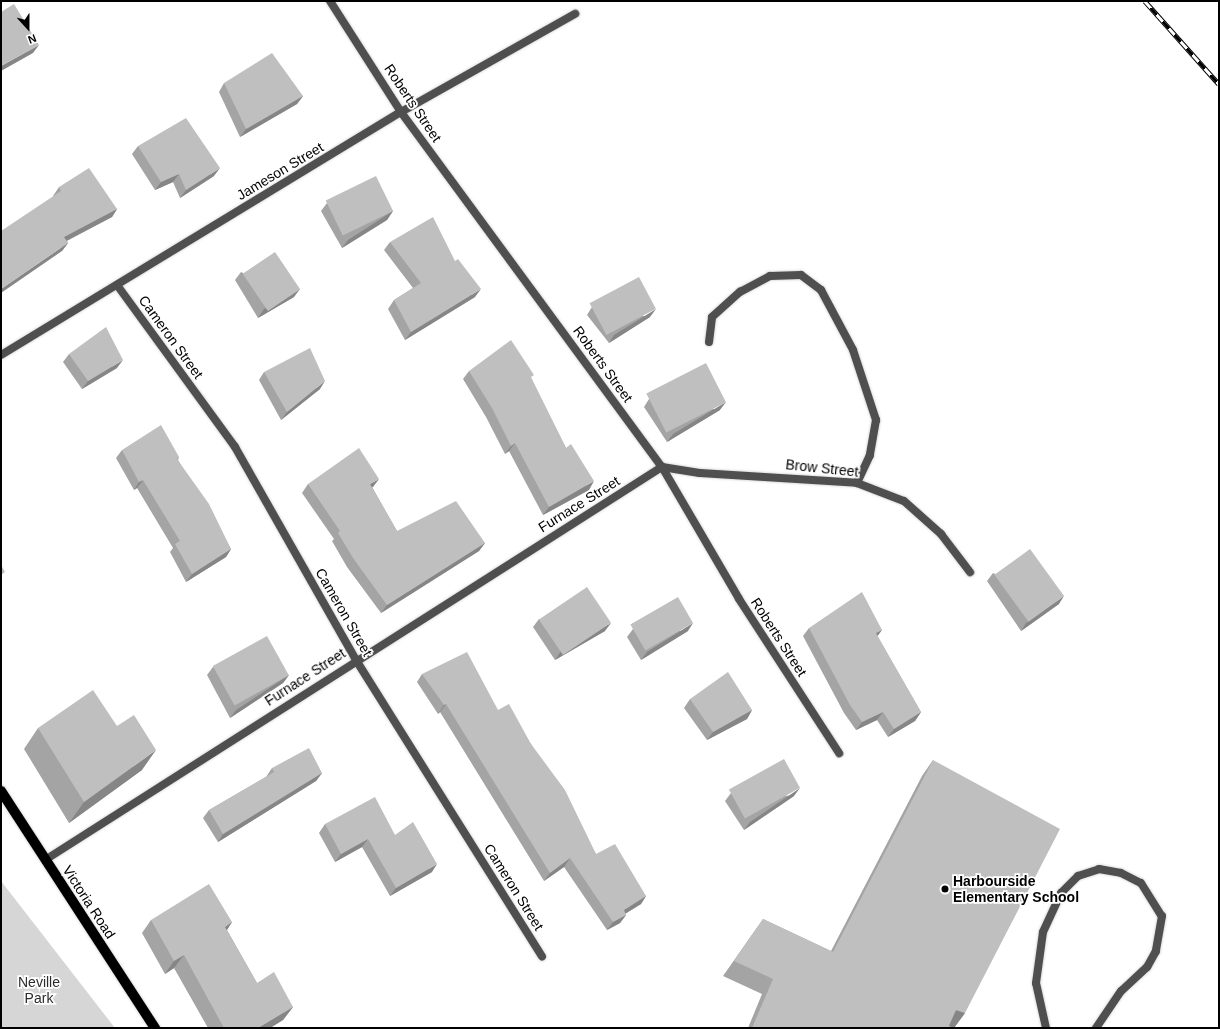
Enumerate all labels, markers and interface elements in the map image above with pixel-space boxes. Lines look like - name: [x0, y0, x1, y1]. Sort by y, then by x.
- north arrow: [8, 8, 48, 48]
- text: N: [26, 32, 38, 46]
- street label: Roberts Street: [381, 61, 445, 145]
- street label: Jameson Street: [234, 139, 326, 203]
- street label: Cameron Street: [135, 292, 207, 382]
- street label: Roberts Street: [570, 323, 636, 405]
- street label: Brow Street: [785, 456, 859, 480]
- street label: Furnace Street: [535, 472, 623, 536]
- street label: Cameron Street: [312, 565, 376, 659]
- street label: Roberts Street: [747, 595, 811, 679]
- street label: Furnace Street: [262, 645, 348, 709]
- street label: Cameron Street: [481, 841, 547, 933]
- street label: Victoria Road: [59, 862, 119, 942]
- place label: Harbourside Elementary School: [953, 873, 1079, 906]
- marker: Harbourside Elementary School: [940, 884, 950, 894]
- park label: Neville Park: [18, 974, 60, 1006]

